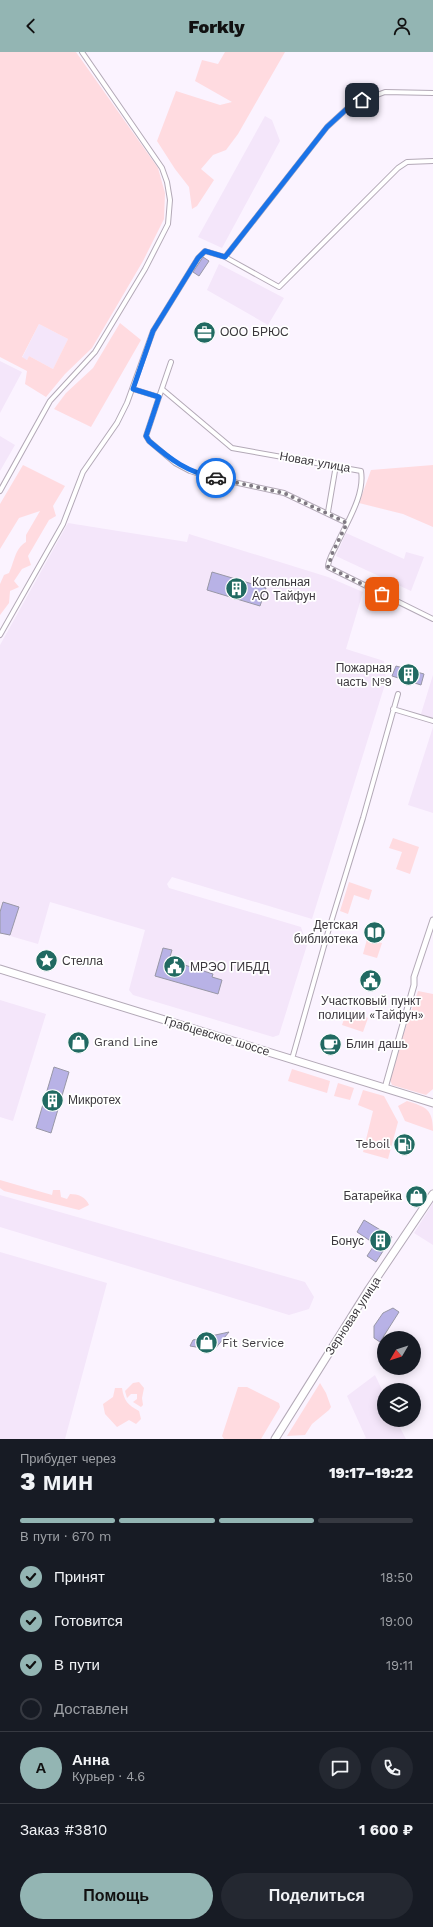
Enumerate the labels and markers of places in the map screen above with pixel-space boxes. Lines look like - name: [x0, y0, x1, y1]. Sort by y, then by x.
- pin: [345, 83, 379, 117]
- office icon: ООО БРЮС: [192, 319, 218, 345]
- place label: ООО БРЮС: [220, 325, 289, 339]
- place label: Котельная АО Тайфун: [252, 575, 316, 603]
- building icon: Котельная АО Тайфун: [223, 576, 249, 602]
- pin: [365, 577, 399, 611]
- place label: Пожарная часть №9: [336, 661, 392, 689]
- building icon: Пожарная часть №9: [395, 662, 421, 688]
- place label: Детская библиотека: [294, 918, 358, 946]
- library icon: Детская библиотека: [361, 919, 387, 945]
- place icon: Стелла: [34, 948, 60, 974]
- place label: Стелла: [62, 954, 103, 968]
- public building icon: МРЭО ГИБДД: [161, 954, 187, 980]
- place label: МРЭО ГИБДД: [190, 960, 269, 974]
- public building icon: Участковый пункт полиции «Тайфун»: [358, 967, 384, 993]
- place label: Участковый пункт полиции «Тайфун»: [318, 994, 424, 1022]
- shop icon: Grand Line: [65, 1029, 91, 1055]
- cafe icon: Блин дашь: [318, 1031, 344, 1057]
- place label: Grand Line: [94, 1035, 158, 1049]
- place label: Блин дашь: [346, 1037, 408, 1051]
- building icon: Микротех: [40, 1087, 66, 1113]
- place label: Микротех: [68, 1093, 121, 1107]
- fuel station icon: Teboil: [392, 1131, 418, 1157]
- place label: Teboil: [356, 1137, 390, 1151]
- shop icon: Батарейка: [404, 1183, 430, 1209]
- place label: Батарейка: [343, 1189, 402, 1203]
- building icon: Бонус: [367, 1228, 393, 1254]
- place label: Бонус: [331, 1234, 364, 1248]
- shop icon: Fit Service: [193, 1330, 219, 1356]
- place label: Fit Service: [222, 1336, 284, 1350]

